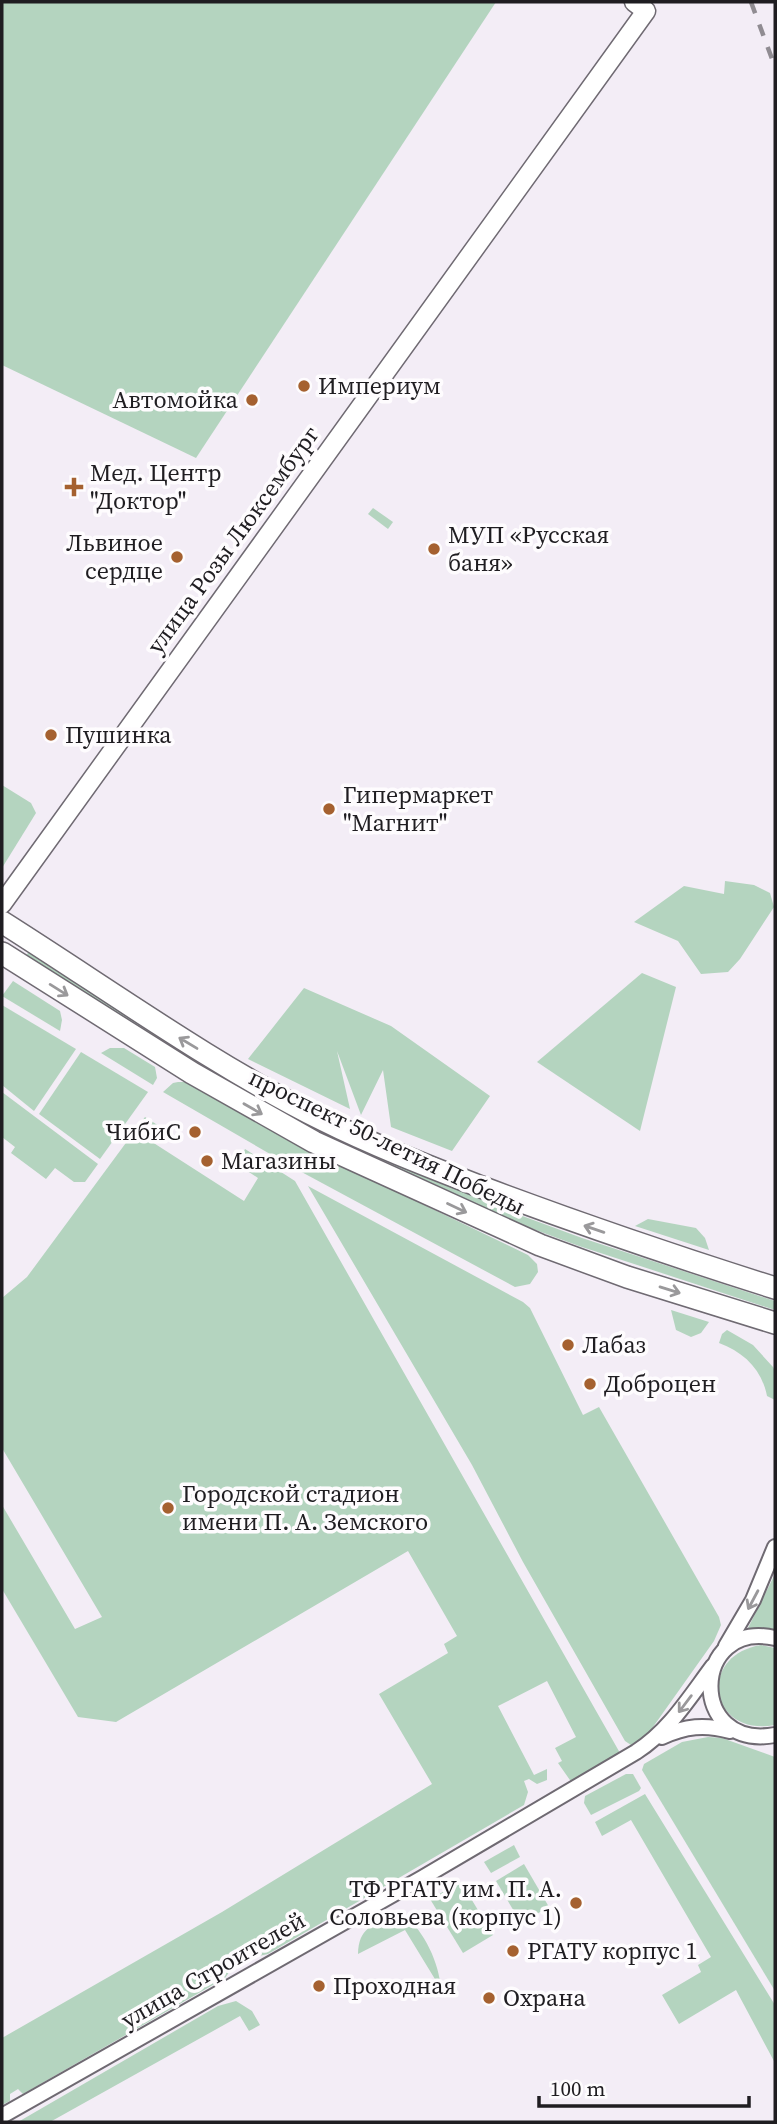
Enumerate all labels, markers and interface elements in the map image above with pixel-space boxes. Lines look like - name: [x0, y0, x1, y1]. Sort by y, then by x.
- place label: Империум: [318, 369, 441, 402]
- marker: Империум: [296, 378, 312, 394]
- place label: Автомойка: [112, 383, 239, 416]
- marker: Автомойка: [244, 392, 260, 408]
- street label: улица Розы Люксембург: [139, 419, 327, 660]
- place label: Мед. Центр "Доктор": [90, 456, 221, 517]
- marker: Мед. Центр "Доктор": [64, 477, 84, 497]
- place label: МУП «Русская баня»: [448, 518, 609, 579]
- place label: Львиное сердце: [66, 526, 163, 587]
- marker: МУП «Русская баня»: [426, 541, 442, 557]
- marker: Львиное сердце: [169, 549, 185, 565]
- place label: Пушинка: [65, 718, 172, 751]
- marker: Пушинка: [43, 727, 59, 743]
- place label: Гипермаркет "Магнит": [343, 778, 493, 839]
- marker: Гипермаркет "Магнит": [321, 801, 337, 817]
- one-way arrow: [49, 982, 68, 997]
- one-way arrow: [178, 1035, 198, 1049]
- street label: проспект 50-летия Победы: [244, 1060, 531, 1223]
- one-way arrow: [242, 1103, 263, 1116]
- place label: ЧибиС: [105, 1115, 181, 1148]
- marker: ЧибиС: [187, 1124, 203, 1140]
- place label: Магазины: [221, 1144, 336, 1177]
- marker: Магазины: [199, 1153, 215, 1169]
- one-way arrow: [446, 1202, 468, 1215]
- one-way arrow: [583, 1222, 605, 1234]
- one-way arrow: [658, 1285, 680, 1297]
- place label: Лабаз: [582, 1328, 646, 1361]
- marker: Лабаз: [560, 1337, 576, 1353]
- place label: Доброцен: [604, 1367, 716, 1400]
- marker: Доброцен: [582, 1376, 598, 1392]
- place label: Городской стадион имени П. А. Земского: [182, 1477, 428, 1538]
- marker: Городской стадион имени П. А. Земского: [160, 1500, 176, 1516]
- one-way arrow: [745, 1589, 759, 1609]
- one-way arrow: [677, 1694, 692, 1713]
- place label: ТФ РГАТУ им. П. А. Соловьева (корпус 1): [329, 1872, 562, 1933]
- marker: ТФ РГАТУ им. П. А. Соловьева (корпус 1): [568, 1895, 584, 1911]
- street label: улица Строителей: [114, 1903, 311, 2036]
- place label: РГАТУ корпус 1: [527, 1934, 698, 1967]
- marker: РГАТУ корпус 1: [505, 1943, 521, 1959]
- place label: Проходная: [333, 1969, 456, 2002]
- marker: Проходная: [311, 1978, 327, 1994]
- place label: Охрана: [503, 1981, 586, 2014]
- marker: Охрана: [481, 1990, 497, 2006]
- scale bar: [539, 2064, 749, 2108]
- text: 100 m: [550, 2074, 605, 2103]

